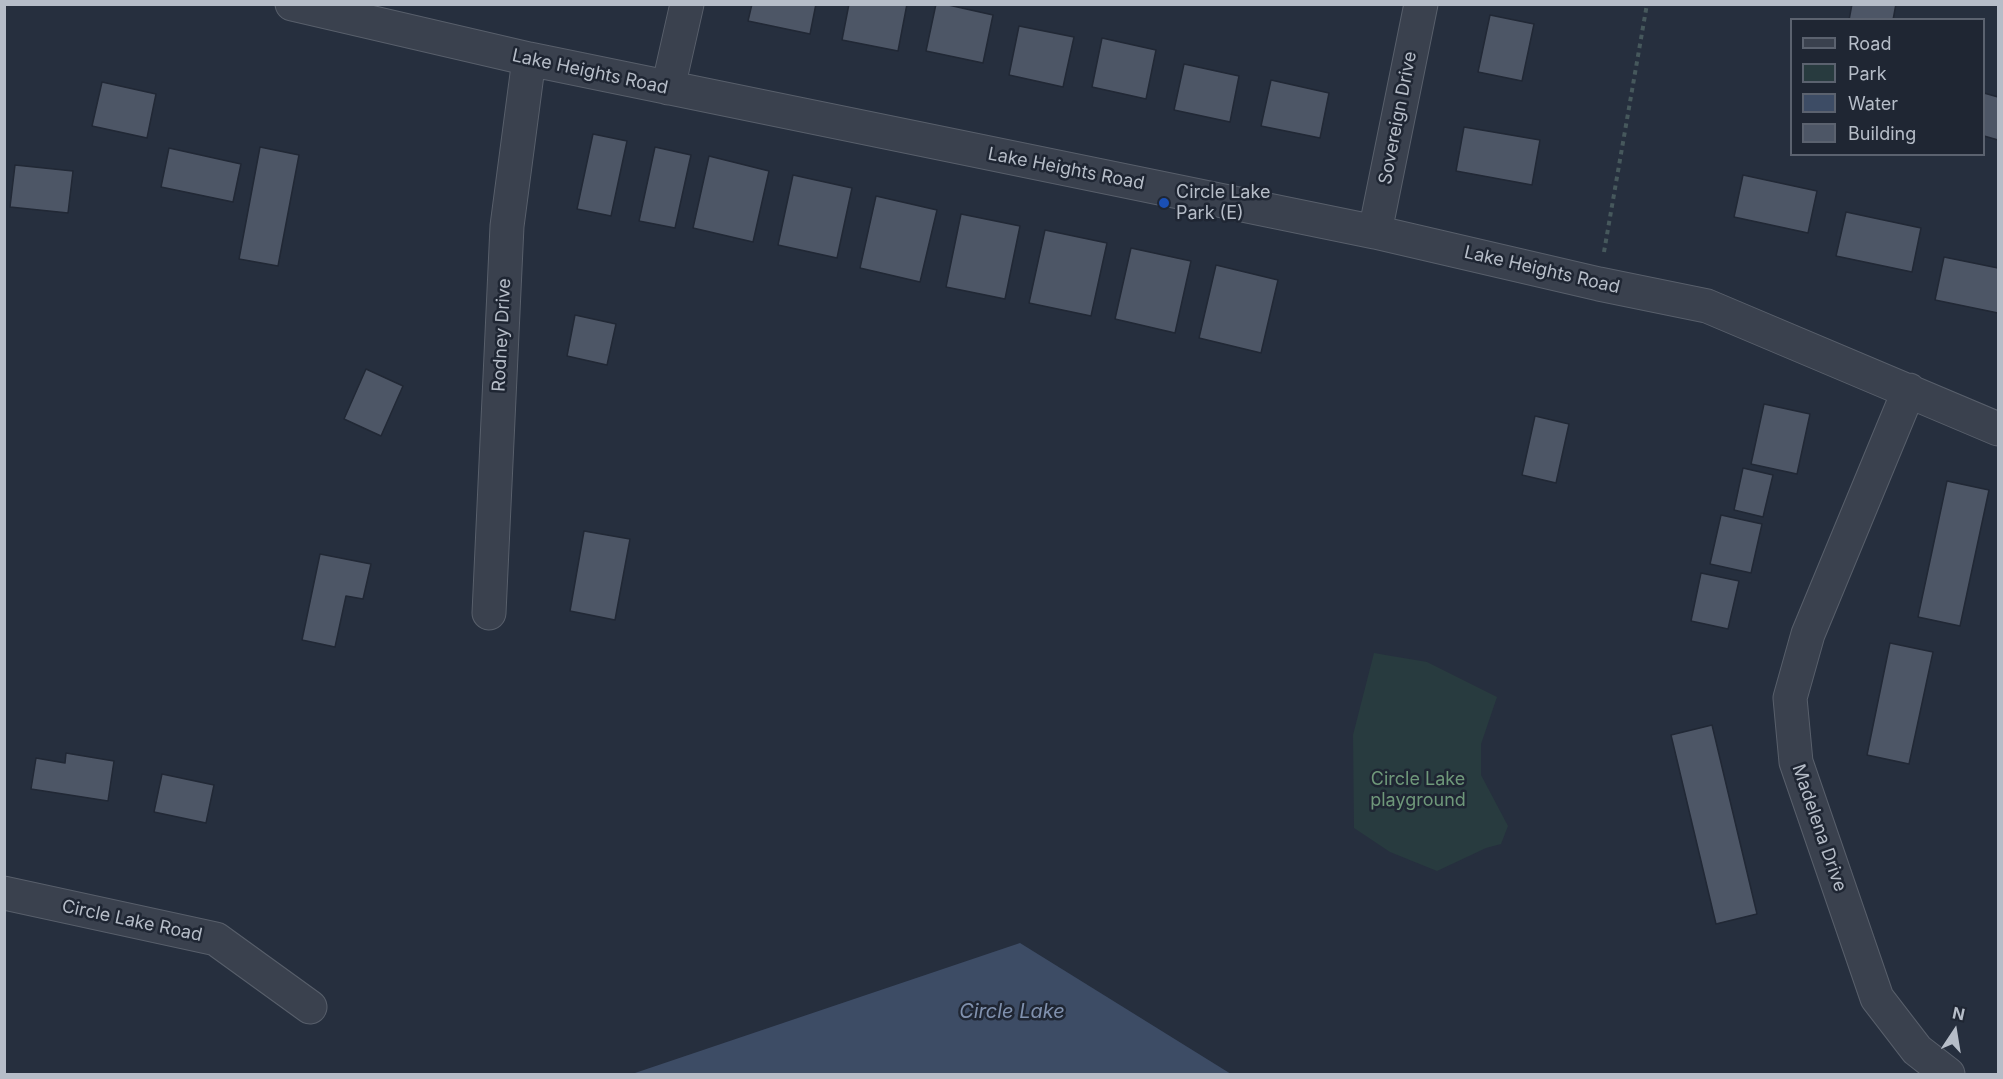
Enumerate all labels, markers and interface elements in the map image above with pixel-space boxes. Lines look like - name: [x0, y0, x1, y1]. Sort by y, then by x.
- legend: [1790, 18, 1985, 156]
- text: Road: [1848, 33, 1891, 54]
- street label: Lake Heights Road: [510, 45, 670, 99]
- street label: Sovereign Drive: [1375, 50, 1421, 186]
- text: Park: [1848, 63, 1887, 84]
- text: Water: [1848, 93, 1898, 114]
- text: Building: [1848, 123, 1916, 144]
- street label: Lake Heights Road: [986, 143, 1146, 195]
- place label: Circle Lake Park (E): [1176, 182, 1270, 224]
- marker: Circle Lake Park (E): [1157, 196, 1171, 210]
- street label: Lake Heights Road: [1462, 242, 1622, 298]
- street label: Rodney Drive: [488, 278, 516, 392]
- street label: Madelena Drive: [1787, 762, 1851, 894]
- park label: Circle Lake playground: [1370, 769, 1466, 812]
- street label: Circle Lake Road: [60, 896, 204, 946]
- water label: Circle Lake: [959, 1000, 1065, 1024]
- north arrow: [1925, 1001, 1985, 1061]
- text: N: [1951, 1002, 1967, 1024]

